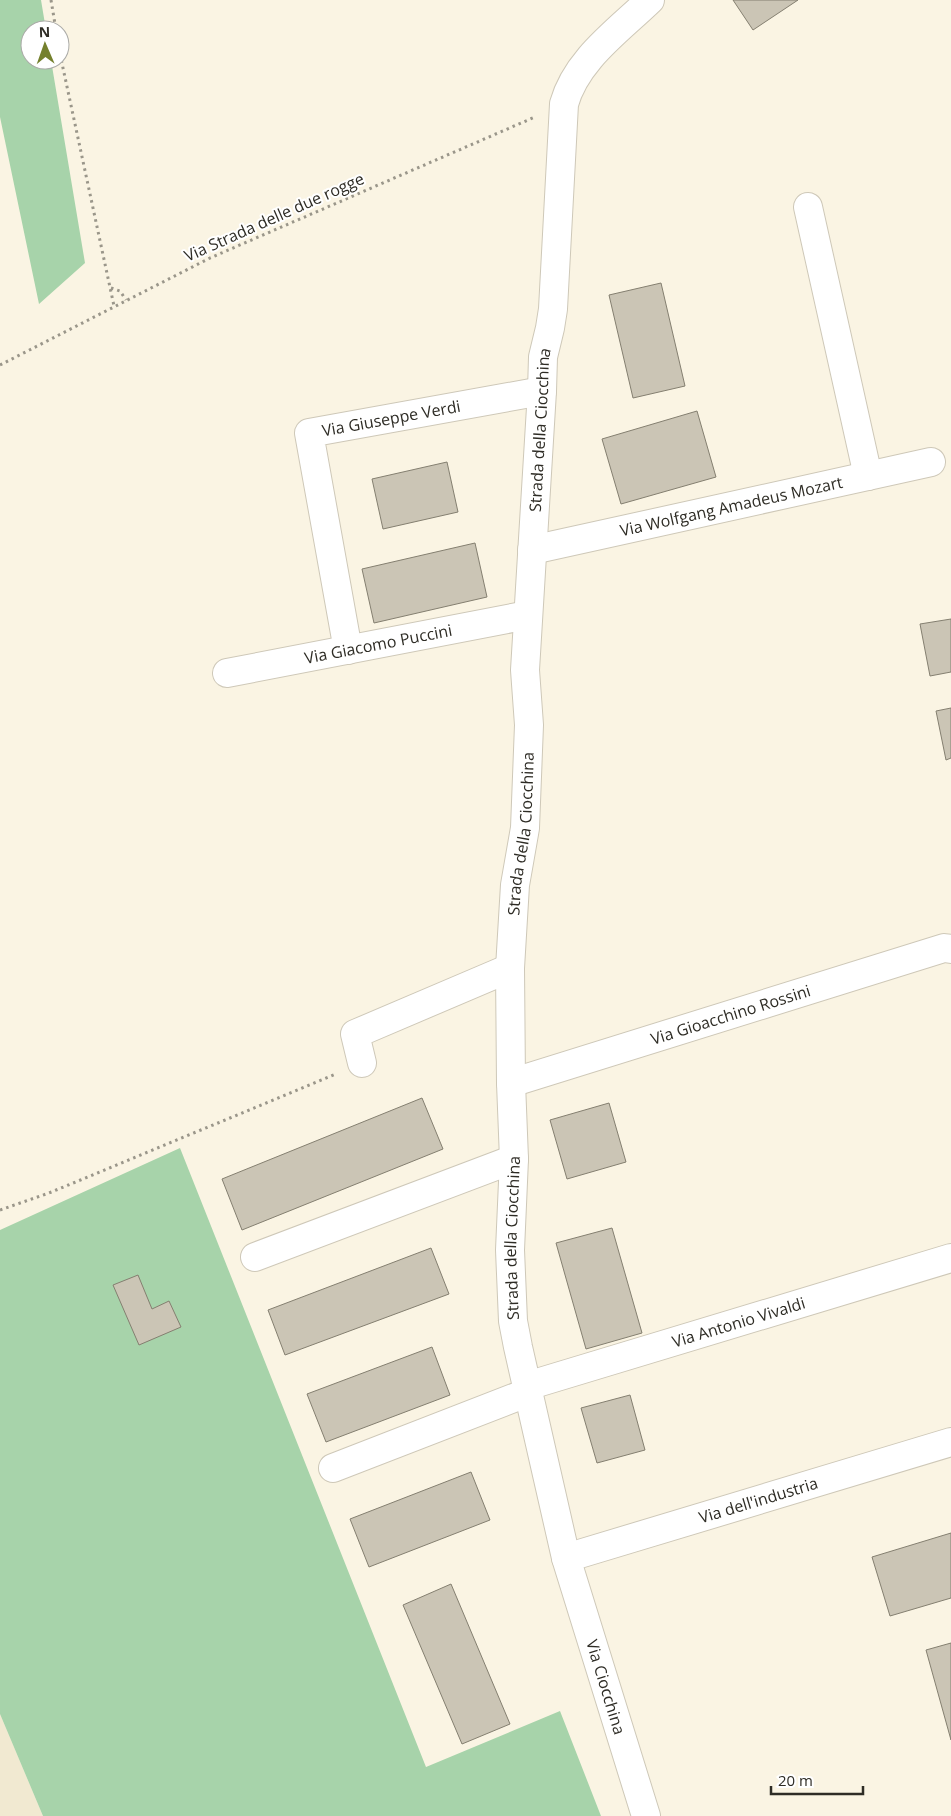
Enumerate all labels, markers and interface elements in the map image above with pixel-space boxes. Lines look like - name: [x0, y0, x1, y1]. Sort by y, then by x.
- north arrow: [20, 20, 70, 70]
- text: N: [39, 22, 51, 41]
- street label: Via Strada delle due rogge: [181, 167, 367, 267]
- street label: Strada della Ciocchina: [524, 345, 556, 512]
- street label: Via Giuseppe Verdi: [320, 395, 462, 441]
- street label: Via Wolfgang Amadeus Mozart: [618, 471, 845, 541]
- street label: Via Giacomo Puccini: [303, 619, 454, 669]
- street label: Strada della Ciocchina: [502, 752, 539, 916]
- street label: Via Gioacchino Rossini: [648, 979, 813, 1050]
- street label: Strada della Ciocchina: [499, 1155, 525, 1321]
- street label: Via Antonio Vivaldi: [669, 1292, 808, 1353]
- street label: Via dell'industria: [696, 1472, 821, 1528]
- street label: Via Ciocchina: [581, 1637, 631, 1737]
- scale bar: [771, 1764, 864, 1796]
- text: 20 m: [778, 1770, 813, 1790]

